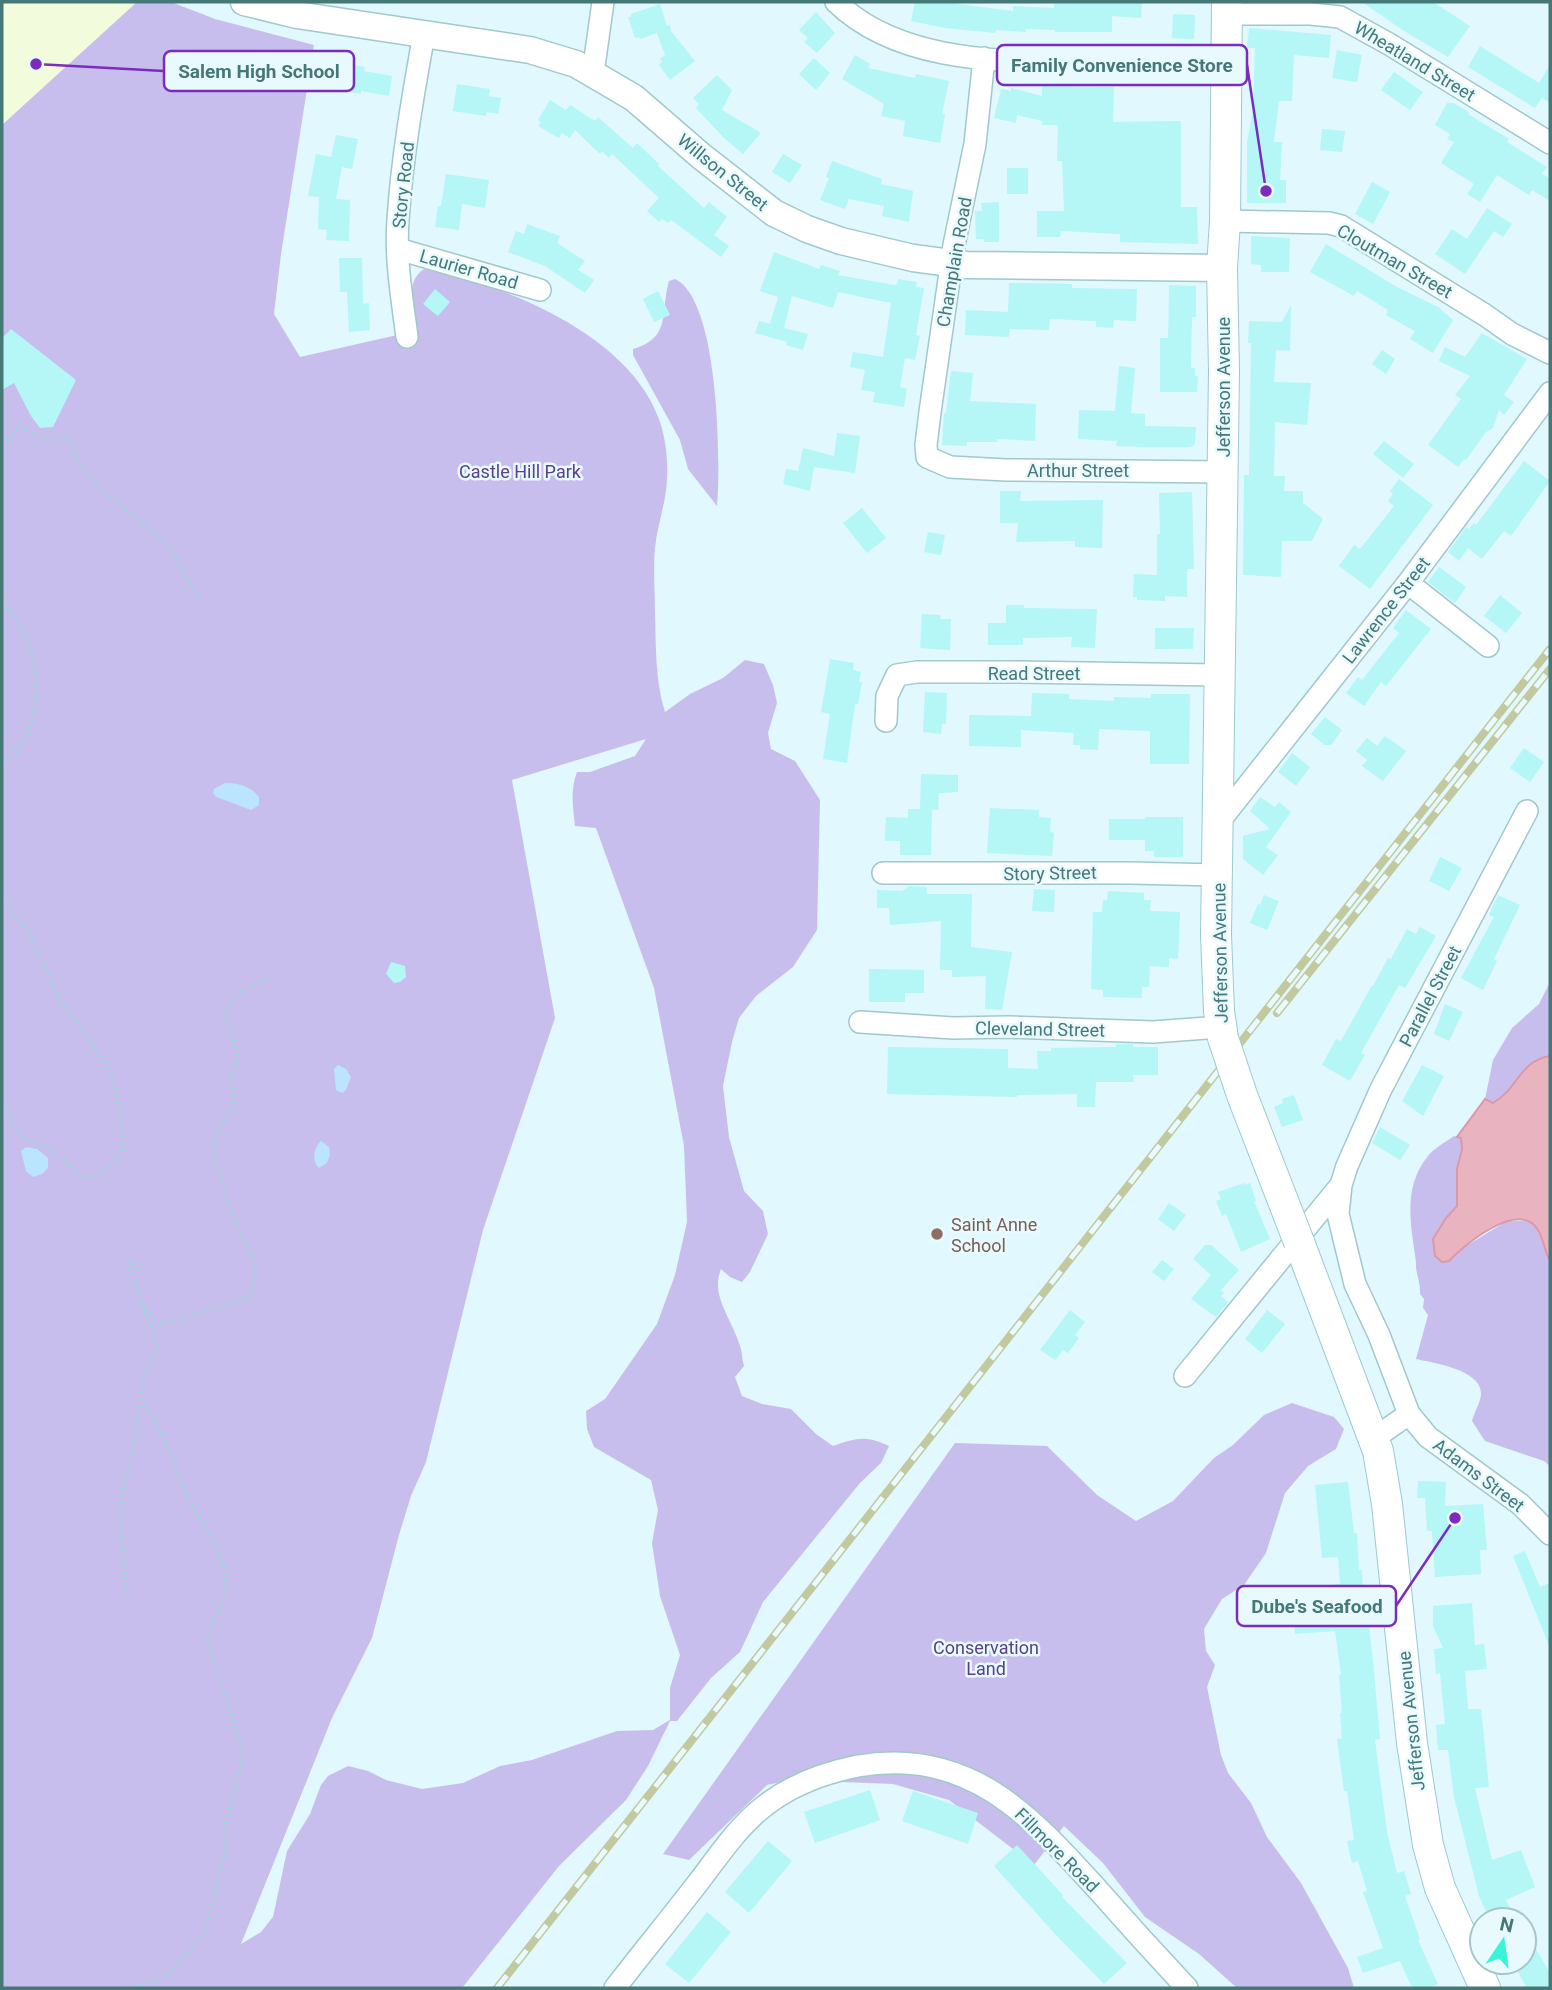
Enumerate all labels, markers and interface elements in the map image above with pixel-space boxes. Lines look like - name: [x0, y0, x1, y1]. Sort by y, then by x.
- street label: Wheatland Street: [1351, 17, 1479, 105]
- callout: Family Convenience Store: [997, 45, 1247, 85]
- callout: Salem High School: [164, 51, 354, 91]
- text: Family Convenience Store: [1011, 54, 1233, 77]
- text: Salem High School: [178, 60, 340, 83]
- street label: Willson Street: [673, 129, 773, 215]
- street label: Story Road: [388, 141, 418, 229]
- street label: Champlain Road: [932, 195, 976, 329]
- street label: Cloutman Street: [1334, 219, 1456, 303]
- street label: Laurier Road: [417, 245, 521, 293]
- street label: Jefferson Avenue: [1213, 317, 1234, 457]
- street label: Arthur Street: [1027, 460, 1129, 481]
- park label: Castle Hill Park: [459, 461, 582, 482]
- street label: Lawrence Street: [1338, 552, 1434, 667]
- street label: Read Street: [988, 663, 1080, 684]
- street label: Story Street: [1003, 862, 1097, 884]
- street label: Jefferson Avenue: [1208, 883, 1232, 1023]
- street label: Parallel Street: [1395, 942, 1465, 1050]
- street label: Cleveland Street: [975, 1017, 1105, 1041]
- place label: Saint Anne School: [951, 1214, 1037, 1256]
- marker: Saint Anne School: [929, 1226, 945, 1242]
- street label: Adams Street: [1429, 1434, 1529, 1516]
- callout: Dube's Seafood: [1237, 1586, 1396, 1626]
- text: Dube's Seafood: [1251, 1595, 1383, 1618]
- park label: Conservation Land: [933, 1637, 1039, 1679]
- street label: Jefferson Avenue: [1393, 1650, 1429, 1792]
- street label: Fillmore Road: [1011, 1804, 1103, 1896]
- north arrow: [1468, 1906, 1538, 1976]
- text: N: [1498, 1912, 1516, 1938]

